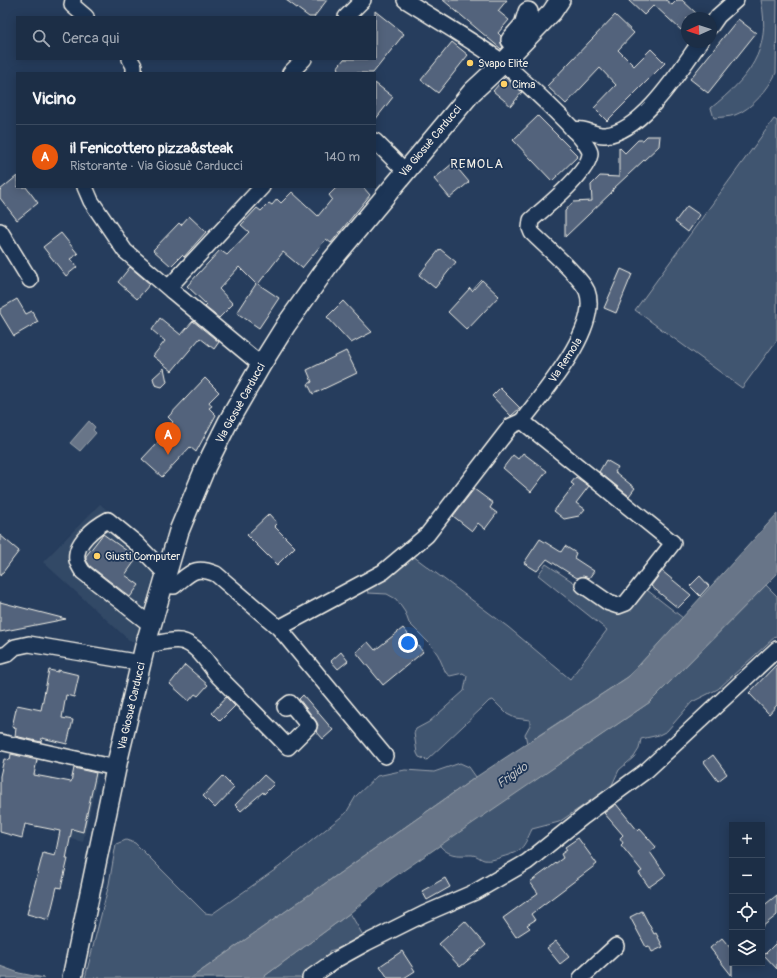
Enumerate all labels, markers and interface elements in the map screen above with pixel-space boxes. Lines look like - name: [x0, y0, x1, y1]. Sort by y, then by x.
- north arrow: [681, 12, 717, 48]
- search box: [16, 16, 376, 60]
- icon: search: [30, 27, 52, 49]
- text: Cerca qui: [62, 29, 119, 48]
- place label: Svapo Elite: [478, 57, 529, 70]
- marker: Svapo Elite: [465, 58, 475, 68]
- place label: Cima: [512, 78, 535, 91]
- marker: Cima: [499, 79, 509, 89]
- text: Vicino: [32, 88, 76, 109]
- street label: Via Giosuè Carducci: [397, 103, 464, 180]
- text: il Fenicottero pizza&steak: [70, 139, 233, 158]
- text: A: [41, 149, 49, 165]
- text: 140 m: [324, 149, 360, 165]
- district label: REMOLA: [450, 156, 504, 172]
- text: Ristorante · Via Giosuè Carducci: [70, 158, 242, 174]
- street label: Via Remola: [546, 335, 585, 385]
- street label: Via Giosuè Carducci: [213, 361, 268, 445]
- pin: A: [155, 422, 181, 455]
- place label: Giusti Computer: [105, 550, 180, 563]
- marker: Giusti Computer: [92, 551, 102, 561]
- your location: [398, 633, 418, 653]
- street label: Via Giosuè Carducci: [115, 661, 148, 751]
- water label: Frigido: [494, 759, 532, 791]
- map controls: [729, 822, 765, 966]
- button: +: [729, 822, 765, 858]
- button: −: [729, 858, 765, 894]
- button: locate: [729, 894, 765, 930]
- button: layers: [729, 930, 765, 966]

